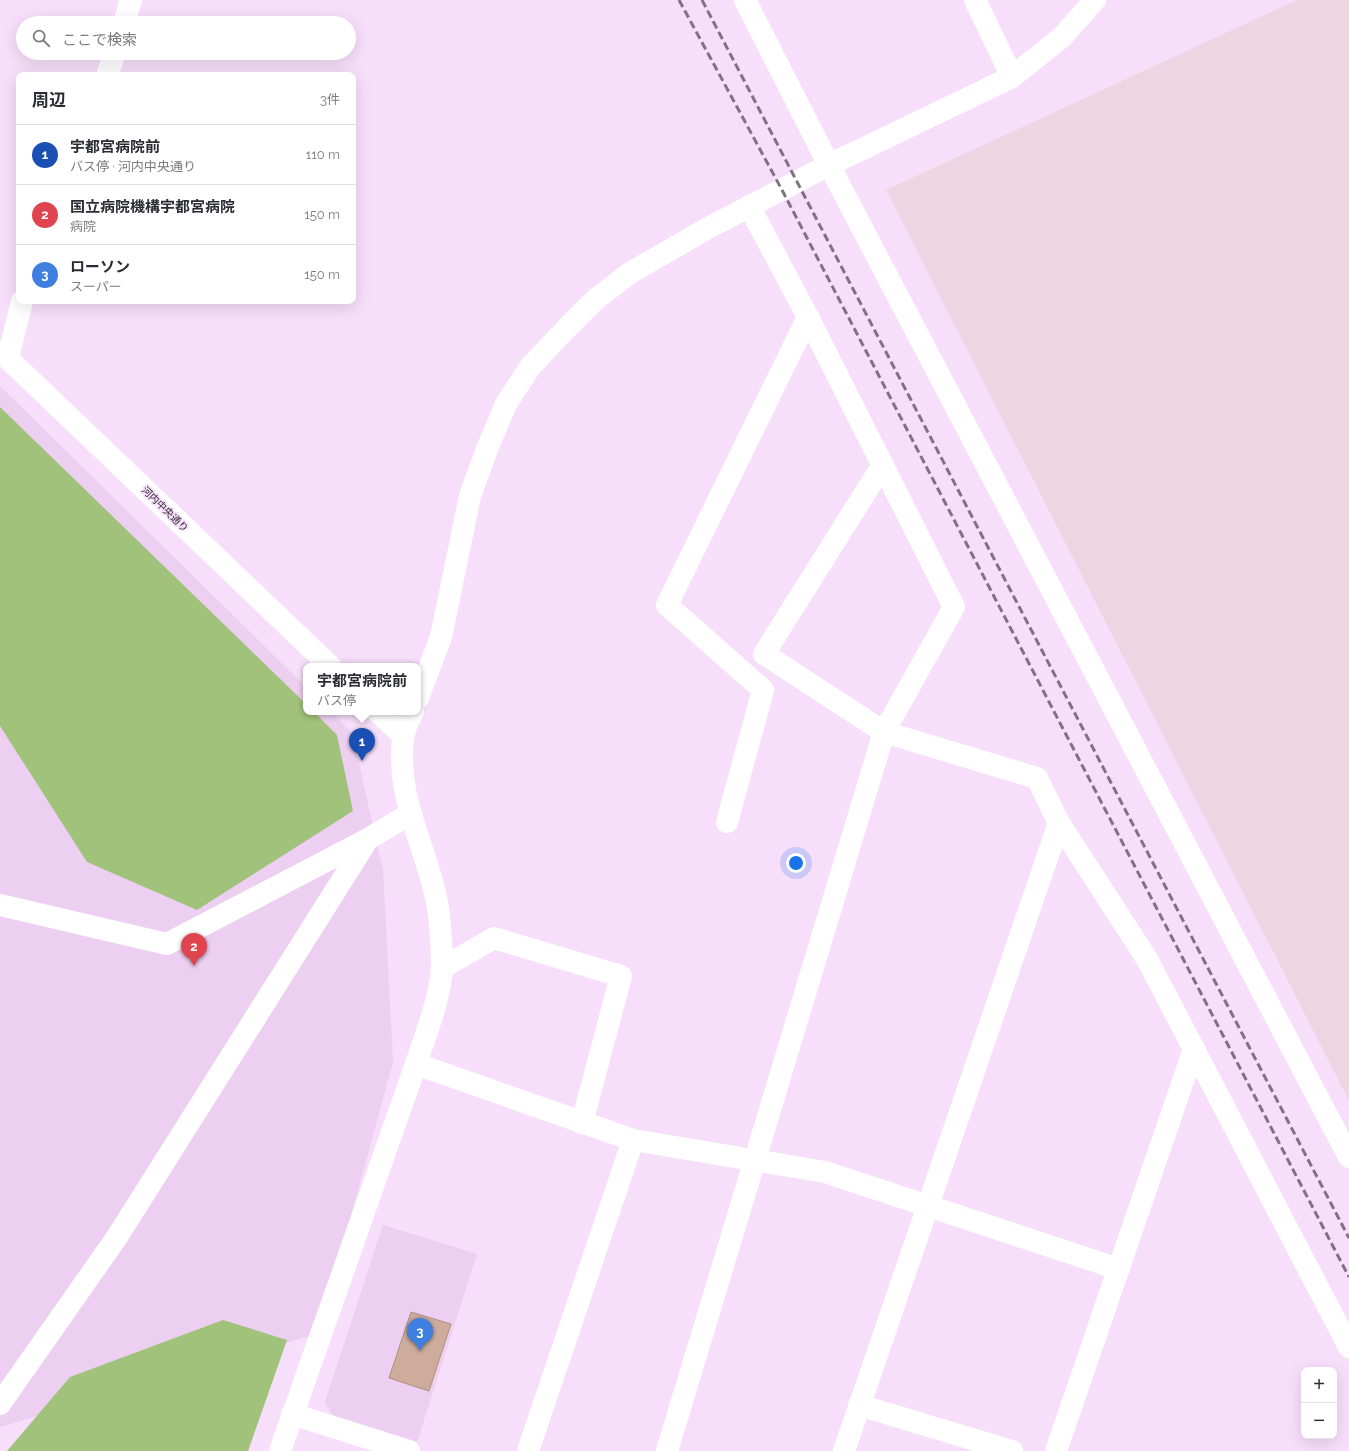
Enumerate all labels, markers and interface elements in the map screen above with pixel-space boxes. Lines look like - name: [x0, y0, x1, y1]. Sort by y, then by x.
- search box: [16, 16, 356, 60]
- icon: search: [30, 27, 52, 49]
- text: ここで検索: [62, 31, 137, 49]
- text: 周辺: [32, 90, 66, 110]
- text: 3件: [320, 92, 340, 107]
- text: 宇都宮病院前: [70, 138, 160, 156]
- text: 1: [42, 147, 48, 162]
- text: 110 m: [306, 147, 340, 162]
- text: バス停 · 河内中央通り: [70, 159, 196, 174]
- text: 国立病院機構宇都宮病院: [70, 198, 235, 216]
- text: 2: [41, 207, 49, 222]
- text: 150 m: [304, 207, 340, 222]
- text: 病院: [70, 219, 96, 234]
- text: ローソン: [70, 258, 130, 276]
- text: 3: [41, 267, 49, 282]
- text: 150 m: [304, 267, 340, 282]
- text: スーパー: [70, 279, 122, 294]
- street label: 河内中央通り: [140, 484, 190, 534]
- popup: [303, 663, 421, 715]
- text: 宇都宮病院前: [317, 672, 407, 690]
- text: バス停: [317, 693, 356, 708]
- pin: 1: [349, 728, 375, 761]
- your location: [786, 853, 806, 873]
- pin: 2: [181, 933, 207, 966]
- pin: 3: [407, 1318, 433, 1351]
- map controls: [1301, 1367, 1337, 1439]
- button: +: [1301, 1367, 1337, 1403]
- button: −: [1301, 1403, 1337, 1439]

